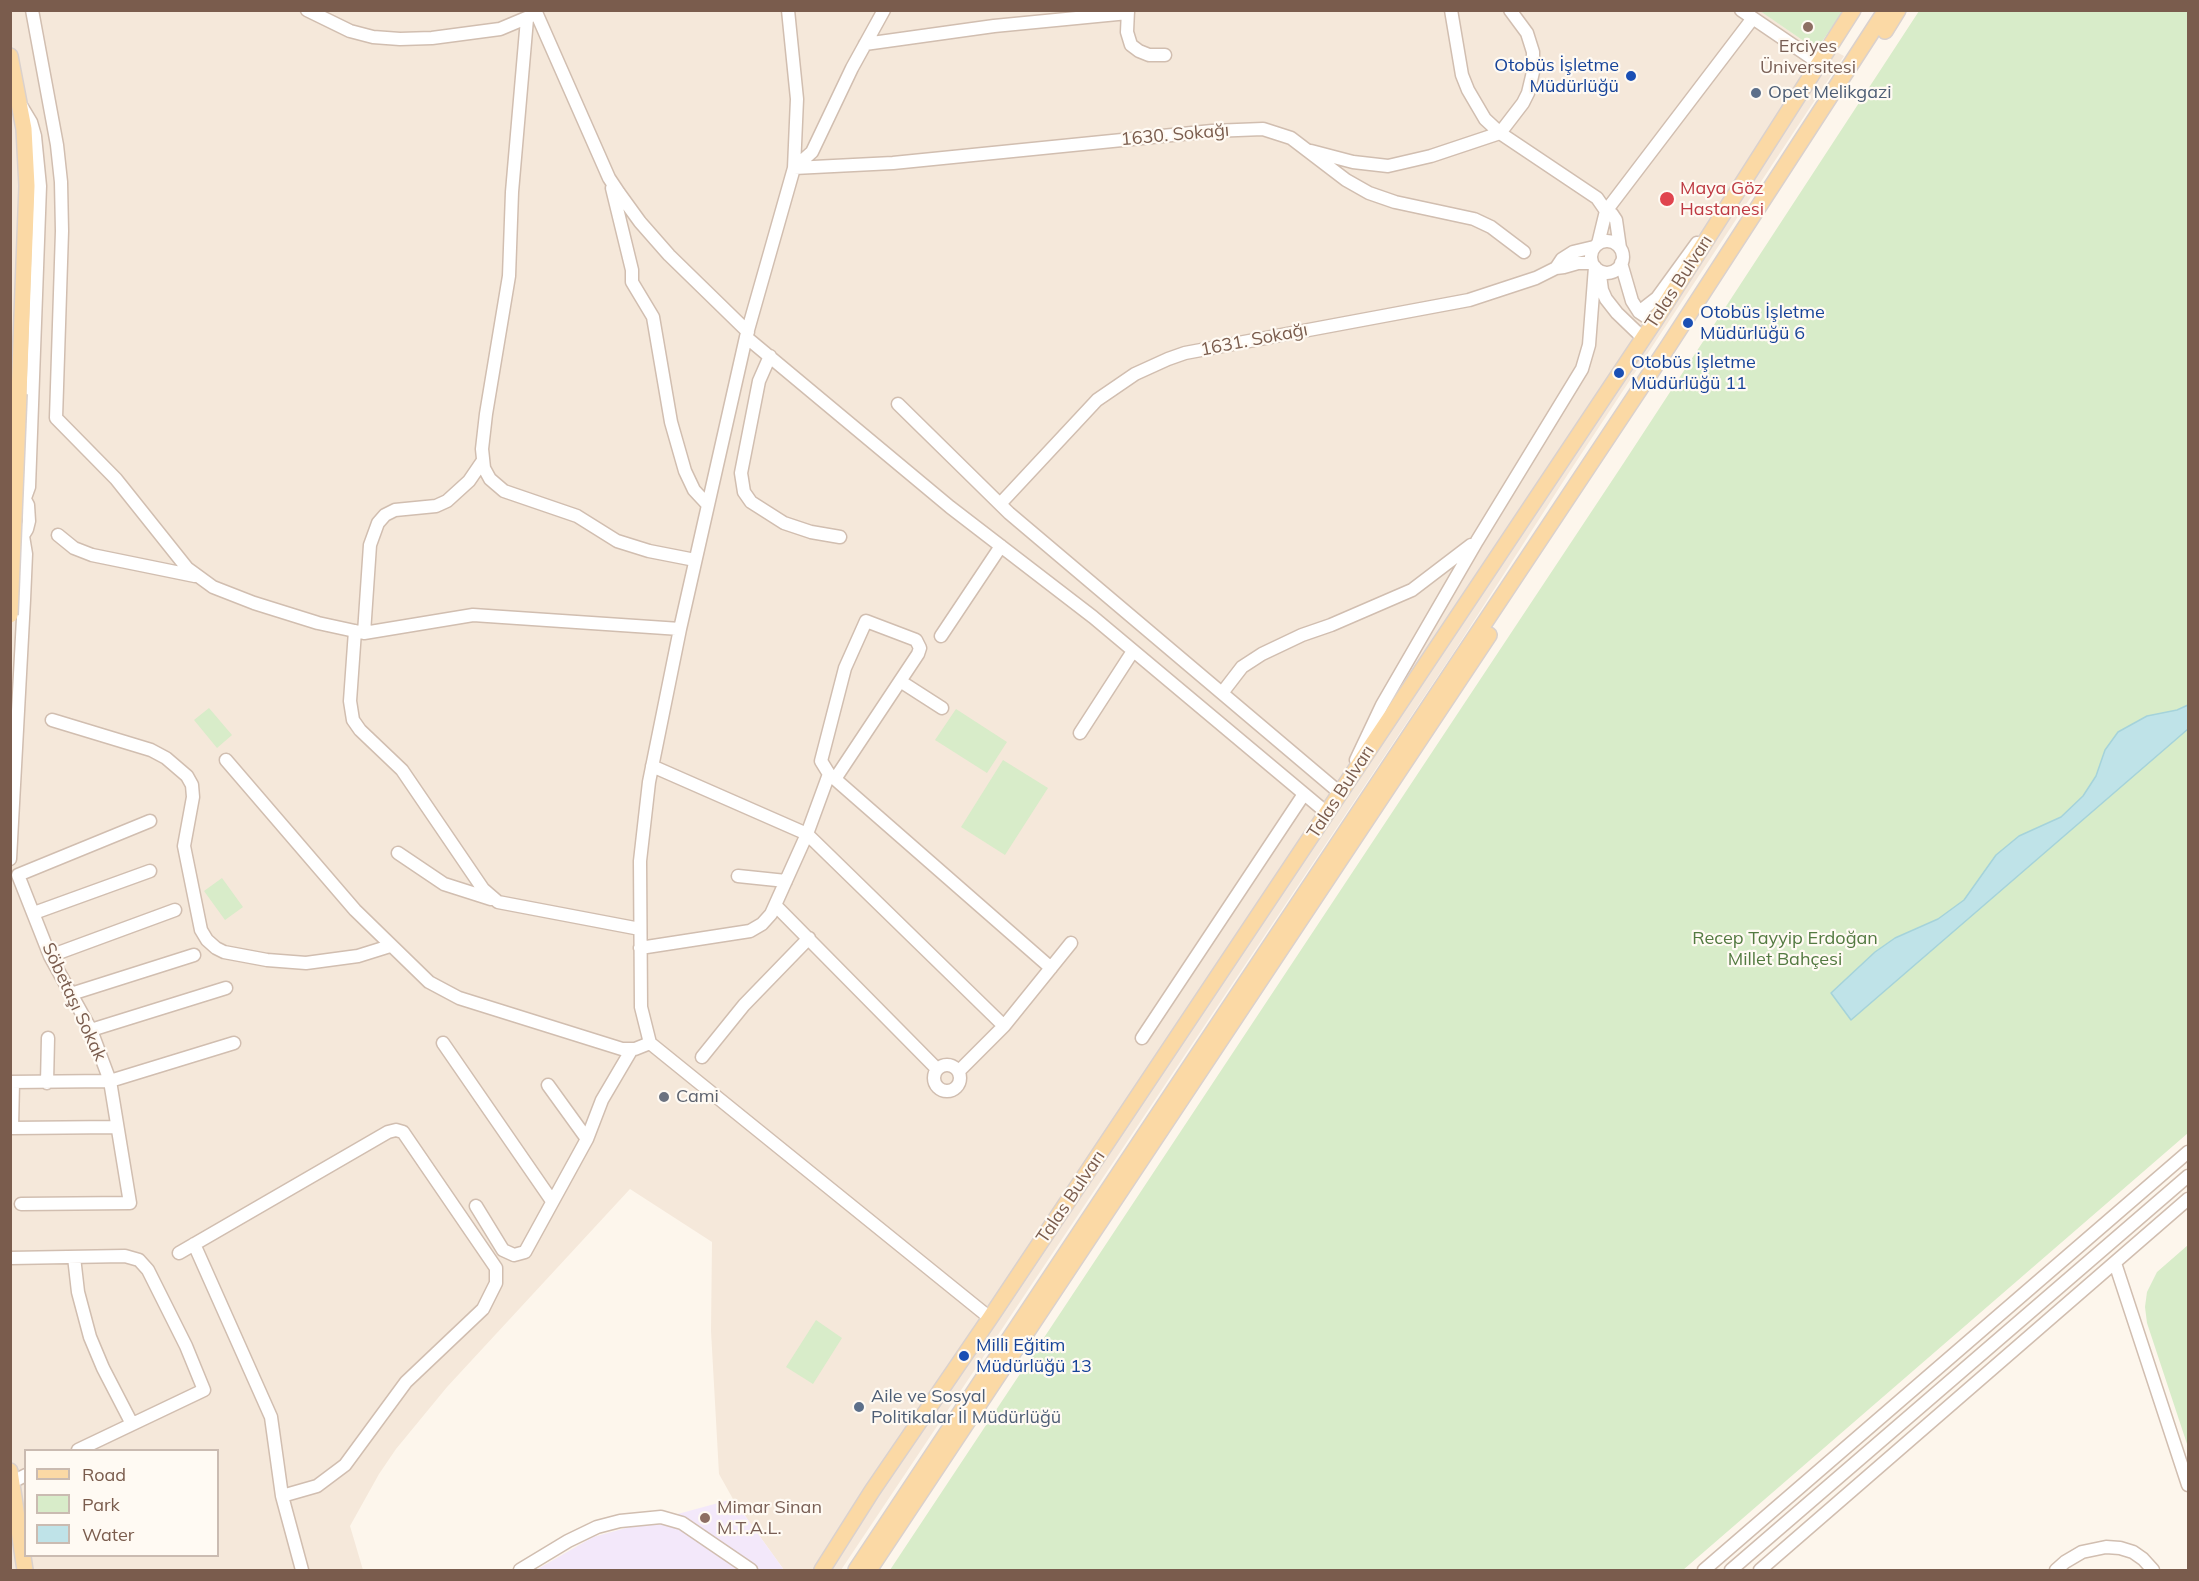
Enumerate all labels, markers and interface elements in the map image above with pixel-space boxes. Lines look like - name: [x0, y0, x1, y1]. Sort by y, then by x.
- marker: Erciyes Üniversitesi: [1801, 20, 1815, 34]
- place label: Erciyes Üniversitesi: [1760, 36, 1856, 78]
- place label: Otobüs İşletme Müdürlüğü: [1494, 55, 1619, 98]
- marker: Otobüs İşletme Müdürlüğü: [1624, 69, 1638, 83]
- place label: Opet Melikgazi: [1768, 82, 1892, 104]
- marker: Opet Melikgazi: [1749, 86, 1763, 100]
- street label: 1630. Sokağı: [1120, 120, 1230, 150]
- place label: Maya Göz Hastanesi: [1680, 178, 1764, 220]
- marker: Maya Göz Hastanesi: [1658, 190, 1676, 208]
- street label: Talas Bulvarı: [1641, 231, 1717, 333]
- place label: Otobüs İşletme Müdürlüğü 6: [1700, 302, 1825, 344]
- marker: Otobüs İşletme Müdürlüğü 6: [1681, 316, 1695, 330]
- street label: 1631. Sokağı: [1199, 319, 1309, 361]
- place label: Otobüs İşletme Müdürlüğü 11: [1631, 352, 1756, 394]
- marker: Otobüs İşletme Müdürlüğü 11: [1612, 366, 1626, 380]
- street label: Talas Bulvarı: [1303, 741, 1379, 843]
- park label: Recep Tayyip Erdoğan Millet Bahçesi: [1692, 928, 1878, 970]
- street label: Söbetaşı Sokak: [37, 940, 111, 1064]
- place label: Cami: [676, 1086, 719, 1108]
- marker: Cami: [657, 1090, 671, 1104]
- street label: Talas Bulvarı: [1032, 1147, 1110, 1247]
- place label: Milli Eğitim Müdürlüğü 13: [976, 1335, 1092, 1378]
- marker: Milli Eğitim Müdürlüğü 13: [957, 1349, 971, 1363]
- place label: Aile ve Sosyal Politikalar İl Müdürlüğü: [871, 1386, 1061, 1428]
- marker: Aile ve Sosyal Politikalar İl Müdürlüğü: [852, 1400, 866, 1414]
- legend: [24, 1449, 219, 1557]
- text: Road: [82, 1463, 126, 1486]
- text: Park: [82, 1493, 120, 1516]
- place label: Mimar Sinan M.T.A.L.: [717, 1497, 822, 1540]
- marker: Mimar Sinan M.T.A.L.: [698, 1511, 712, 1525]
- text: Water: [82, 1523, 134, 1546]

